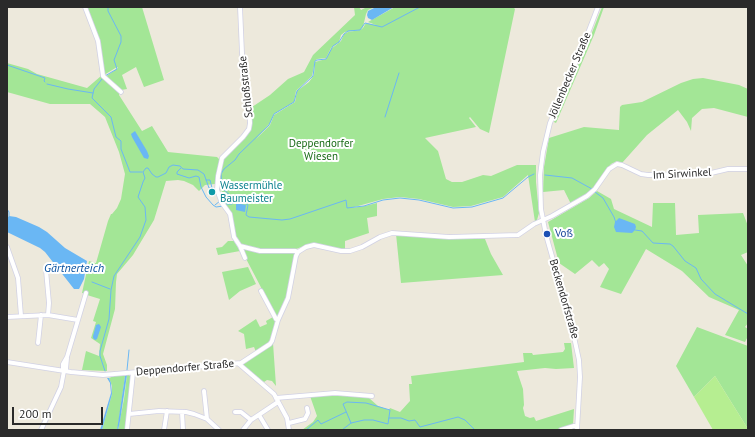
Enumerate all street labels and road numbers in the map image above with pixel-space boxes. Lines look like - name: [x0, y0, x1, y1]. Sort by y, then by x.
- street label: Jöllenbecker Straße: [546, 30, 594, 120]
- street label: Schloßstraße: [236, 55, 256, 119]
- street label: Im Sirwinkel: [652, 166, 712, 182]
- street label: Beckendorfstraße: [546, 258, 582, 340]
- street label: Deppendorfer Straße: [135, 357, 235, 379]

